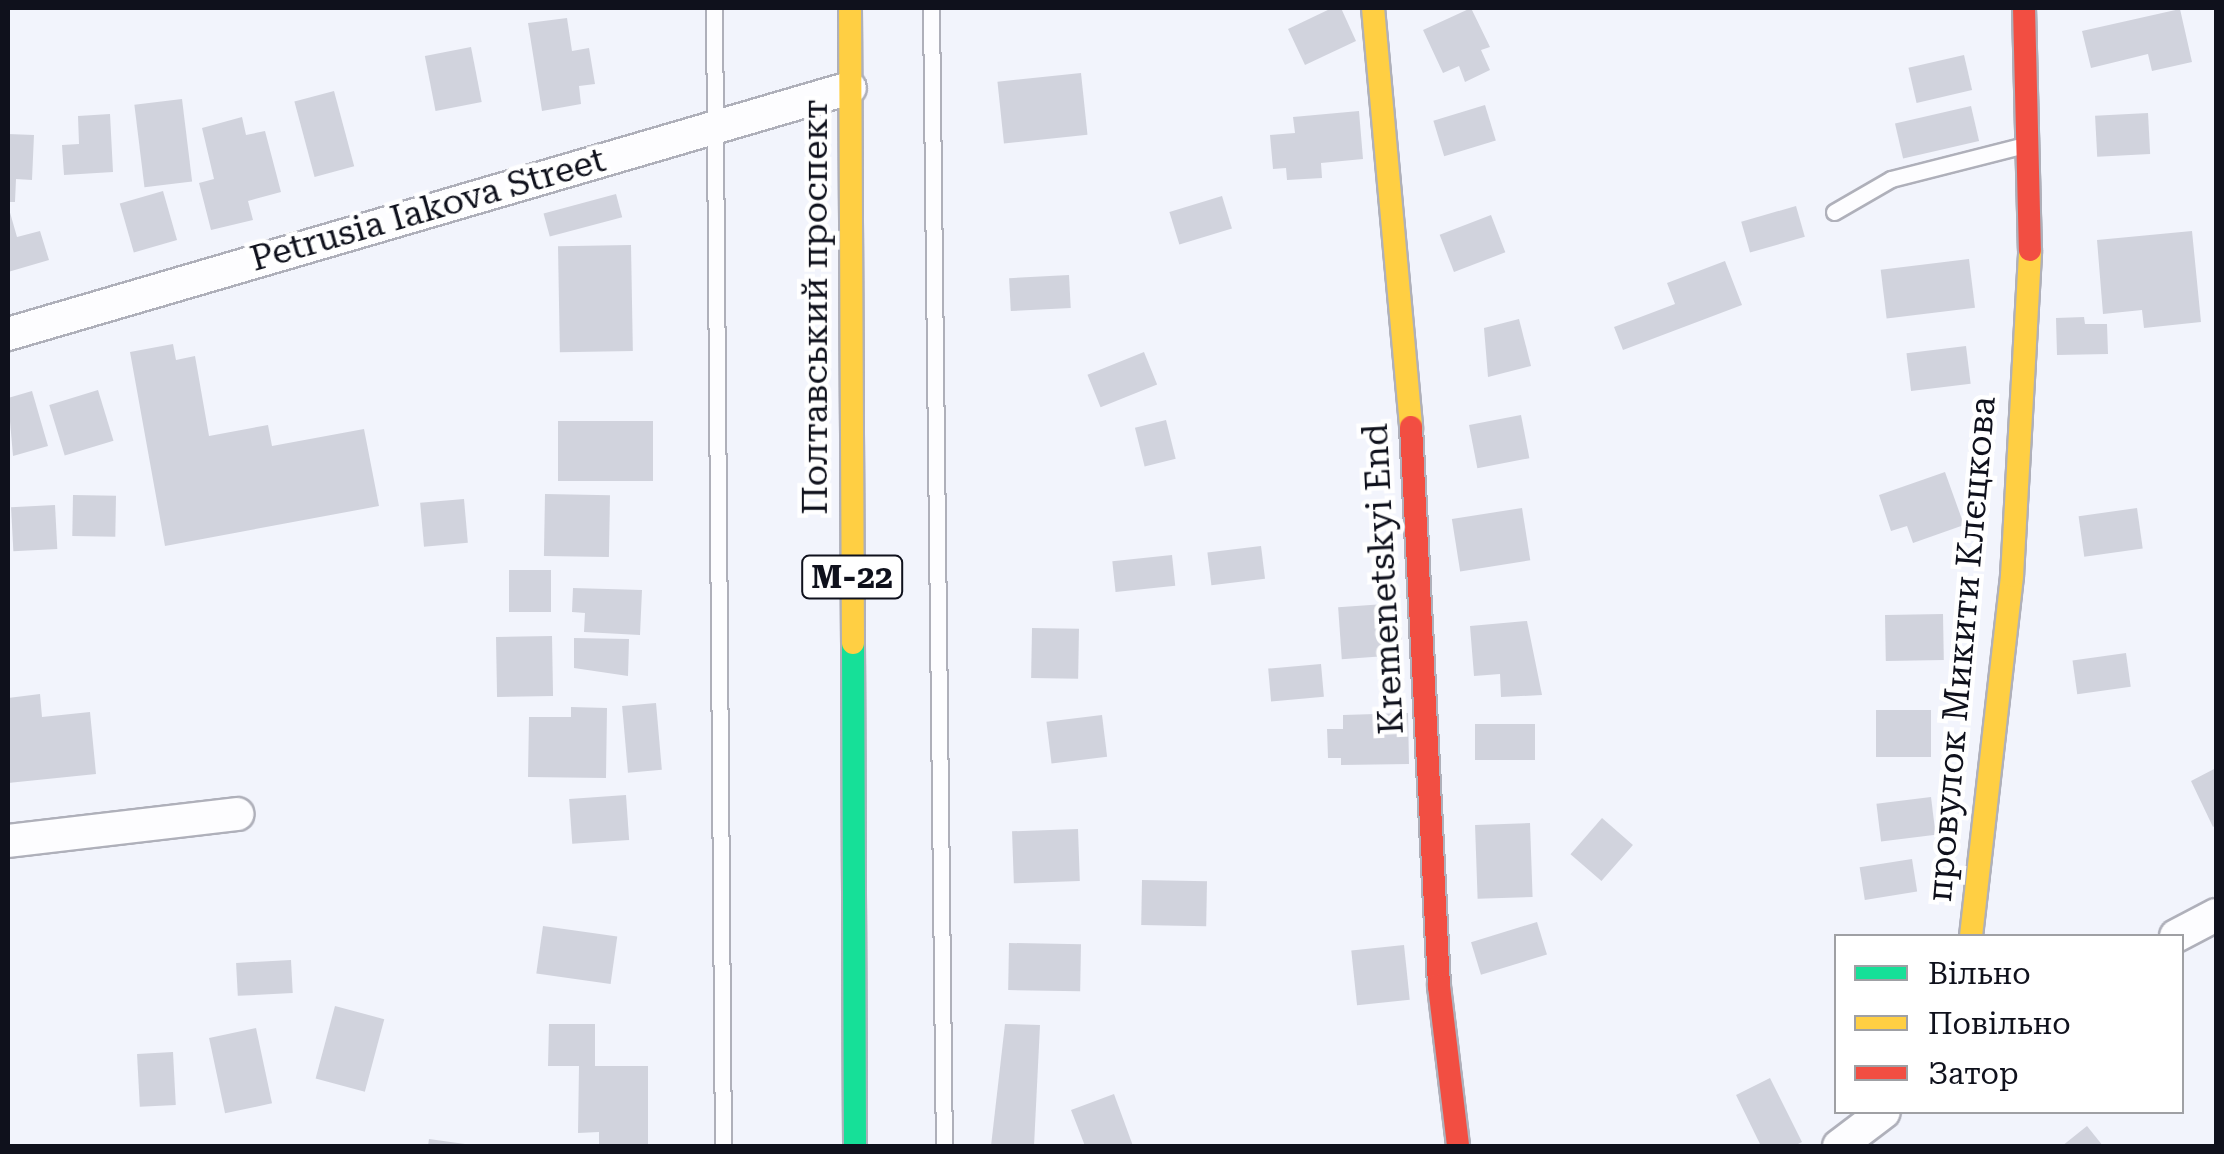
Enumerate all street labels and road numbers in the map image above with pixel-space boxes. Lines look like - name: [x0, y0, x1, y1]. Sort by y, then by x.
- street label: Полтавський проспект: [795, 99, 837, 515]
- street label: Petrusia Iakova Street: [246, 139, 610, 281]
- street label: провулок Микити Клєцкова: [1919, 395, 2005, 903]
- street label: Kremenetskyi End: [1355, 422, 1413, 736]
- road number: М-22: [800, 550, 904, 604]

